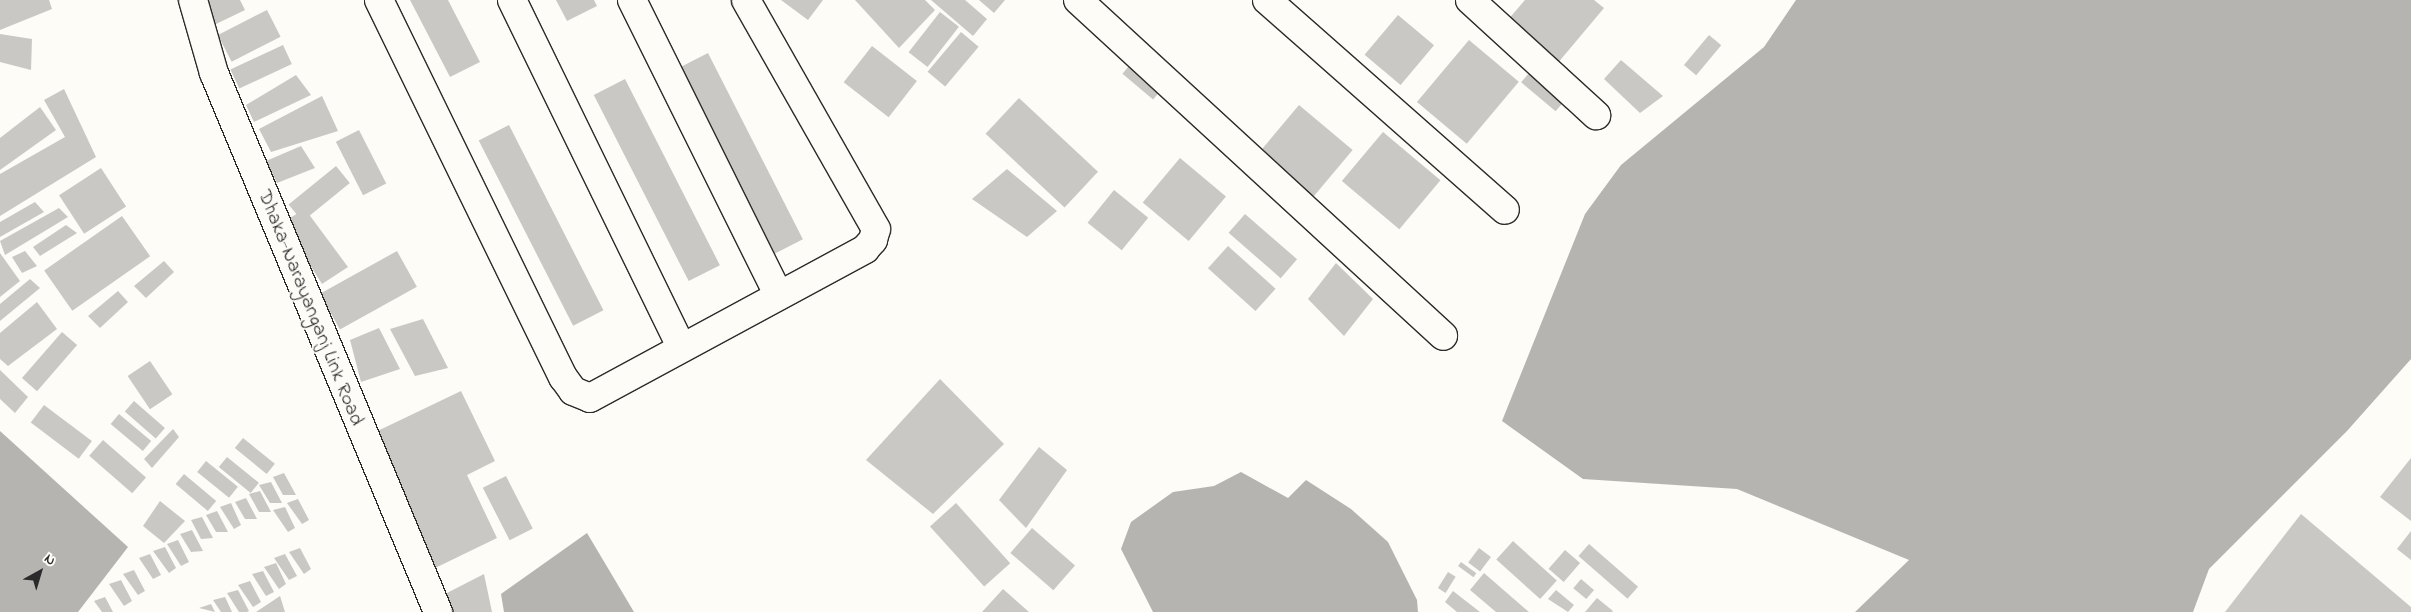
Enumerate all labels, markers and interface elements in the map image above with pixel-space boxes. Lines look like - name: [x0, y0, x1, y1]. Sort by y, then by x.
- street label: Dhaka-Narayanganj Link Road: [252, 187, 368, 429]
- north arrow: [15, 547, 65, 597]
- text: N: [39, 549, 60, 571]

